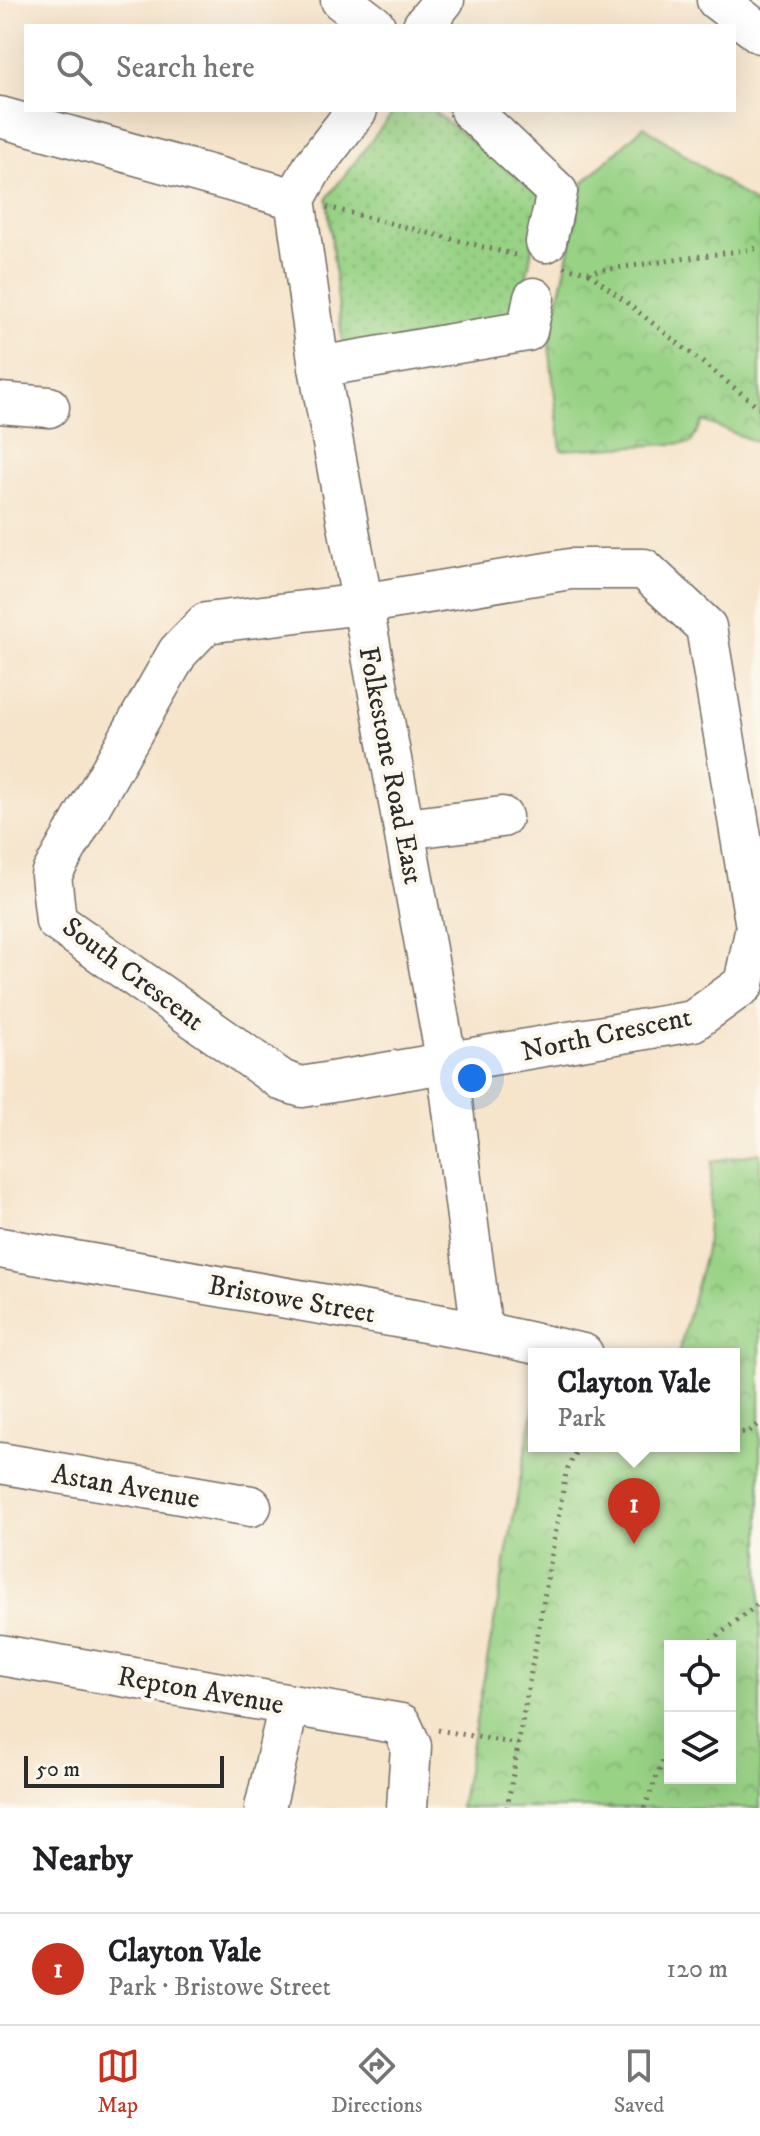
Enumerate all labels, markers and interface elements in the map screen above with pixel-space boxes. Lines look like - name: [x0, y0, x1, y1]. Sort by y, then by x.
- search box: [24, 24, 736, 112]
- icon: search: [52, 46, 96, 90]
- text: Search here: [116, 50, 255, 87]
- street label: Folkestone Road East: [350, 643, 431, 887]
- street label: South Crescent: [55, 910, 211, 1039]
- street label: North Crescent: [518, 999, 695, 1070]
- your location: [452, 1058, 492, 1098]
- street label: Bristowe Street: [206, 1268, 378, 1331]
- popup: [528, 1348, 740, 1452]
- text: Clayton Vale: [557, 1365, 711, 1402]
- text: Park: [557, 1402, 606, 1435]
- street label: Astan Avenue: [49, 1456, 202, 1517]
- pin: 1: [608, 1478, 660, 1544]
- map controls: [664, 1640, 736, 1784]
- button: locate: [664, 1640, 736, 1712]
- street label: Repton Avenue: [115, 1659, 287, 1722]
- button: layers: [664, 1712, 736, 1784]
- scale bar: [24, 1752, 224, 1788]
- text: 50 m: [36, 1756, 80, 1783]
- text: Nearby: [32, 1839, 133, 1881]
- text: Clayton Vale: [108, 1934, 261, 1971]
- text: 1: [53, 1953, 63, 1986]
- text: 120 m: [667, 1953, 728, 1986]
- text: Park · Bristowe Street: [108, 1971, 331, 2004]
- tab: Map: [96, 2044, 140, 2119]
- tab: Directions: [331, 2044, 422, 2119]
- tab: Saved: [614, 2044, 664, 2119]

